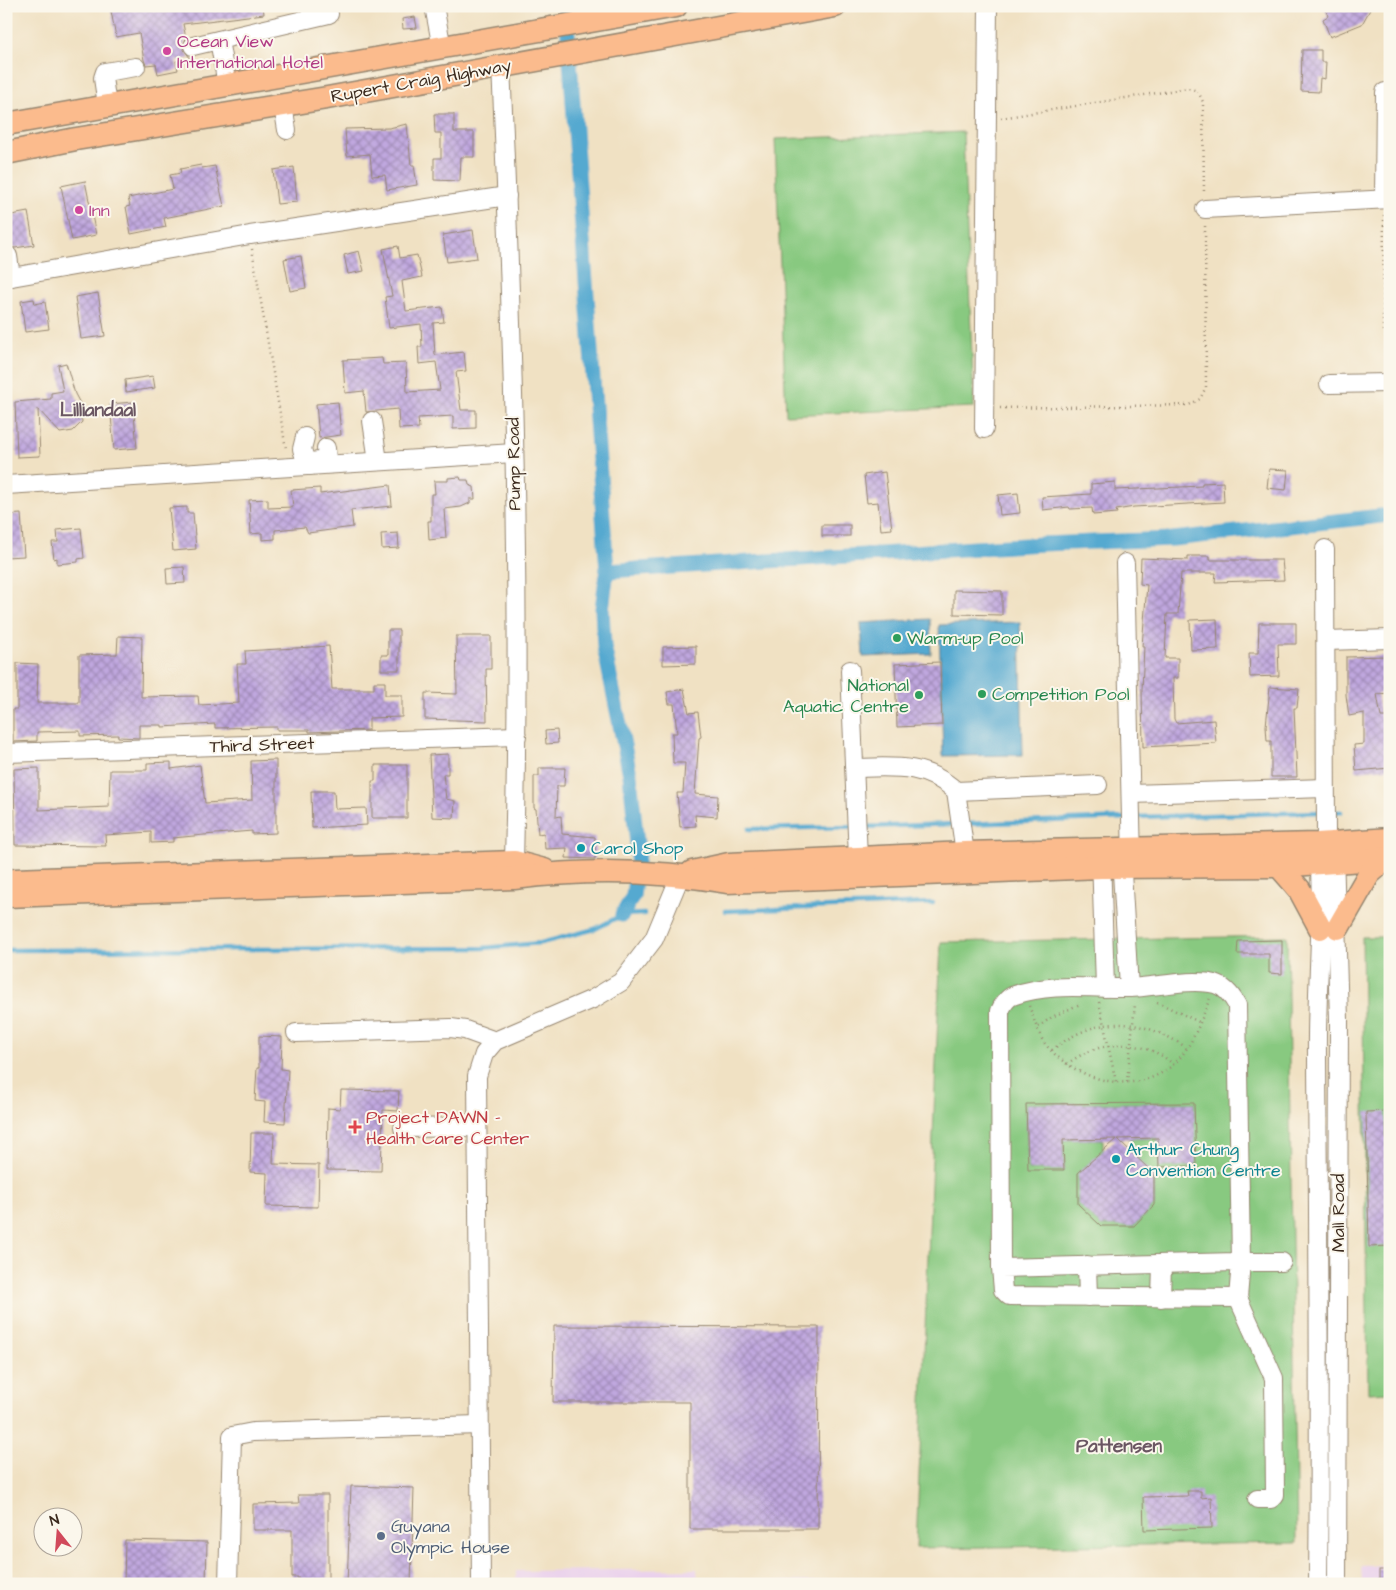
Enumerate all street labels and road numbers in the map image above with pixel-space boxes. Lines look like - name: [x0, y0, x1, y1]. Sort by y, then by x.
- street label: Rupert Craig Highway: [329, 53, 513, 110]
- street label: Pump Road: [501, 417, 527, 511]
- street label: Third Street: [209, 731, 315, 759]
- street label: Mall Road: [1326, 1174, 1351, 1252]

